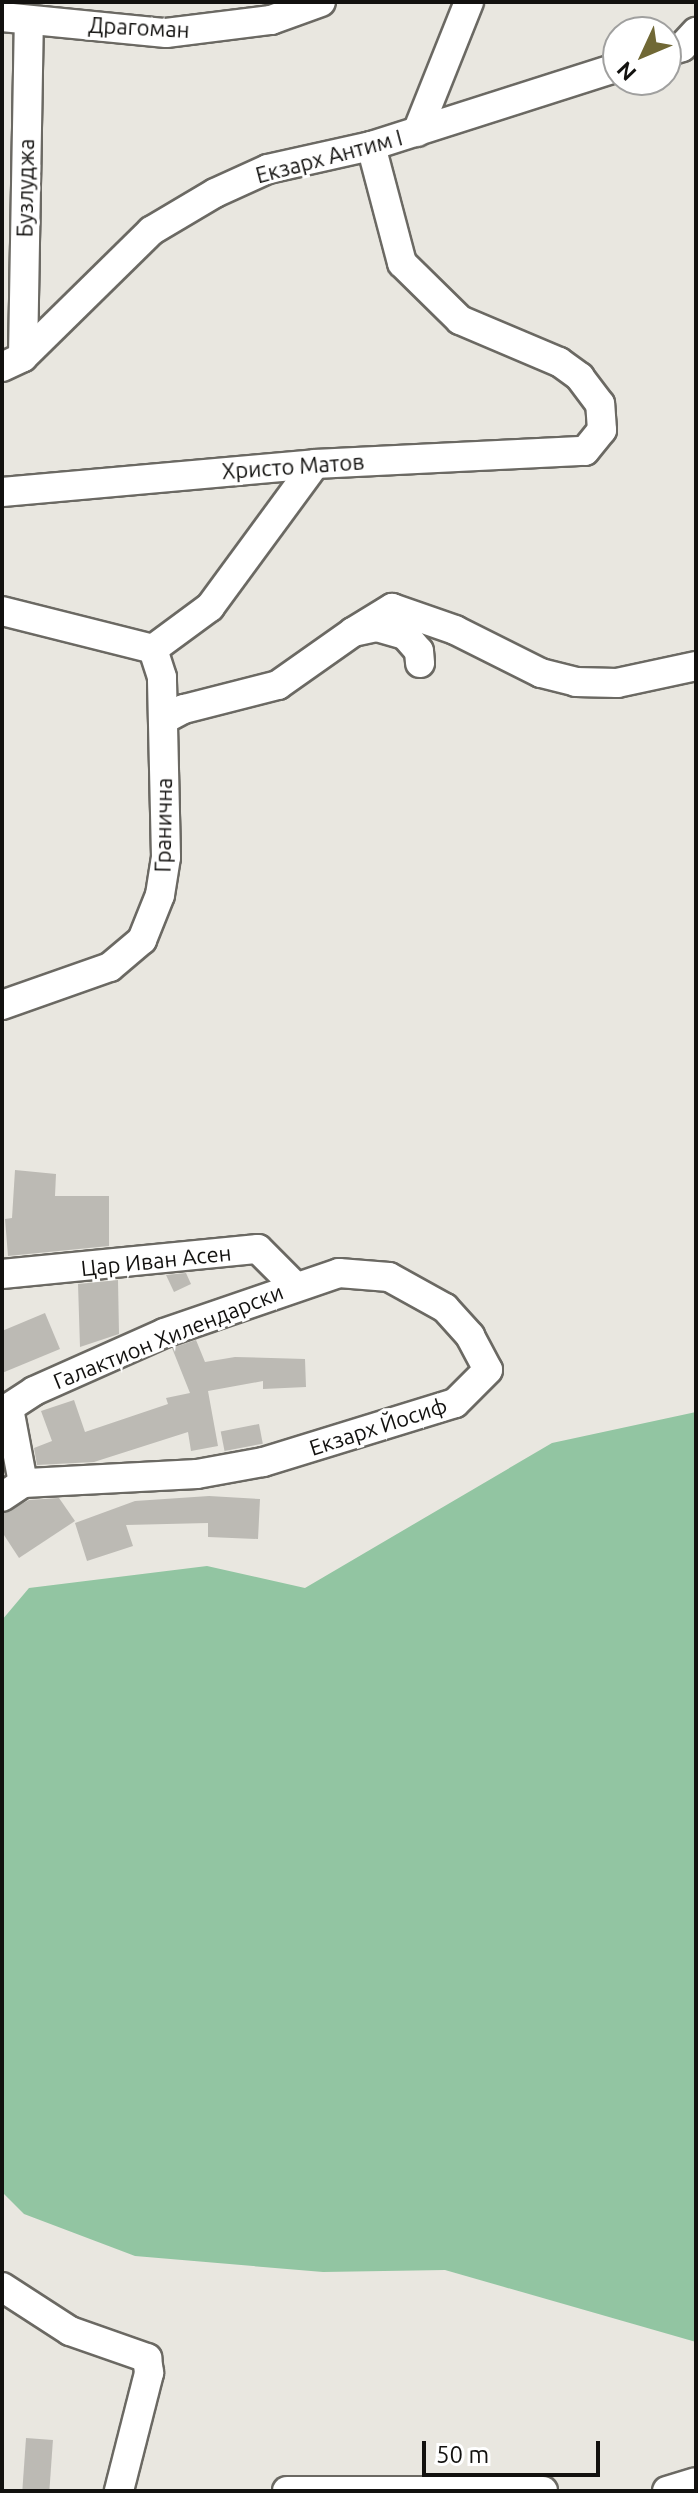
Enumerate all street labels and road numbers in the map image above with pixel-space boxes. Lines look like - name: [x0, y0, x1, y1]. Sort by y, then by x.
- street label: Драгоман: [88, 11, 190, 43]
- street label: Екзарх Антим I: [253, 124, 405, 188]
- street label: Бузлуджа: [11, 138, 39, 238]
- street label: Христо Матов: [221, 448, 365, 484]
- street label: Гранична: [149, 777, 177, 873]
- street label: Цар Иван Асен: [79, 1239, 233, 1281]
- street label: Галактион Хилендарски: [49, 1278, 287, 1394]
- street label: Екзарх Йосиф: [306, 1391, 450, 1461]

